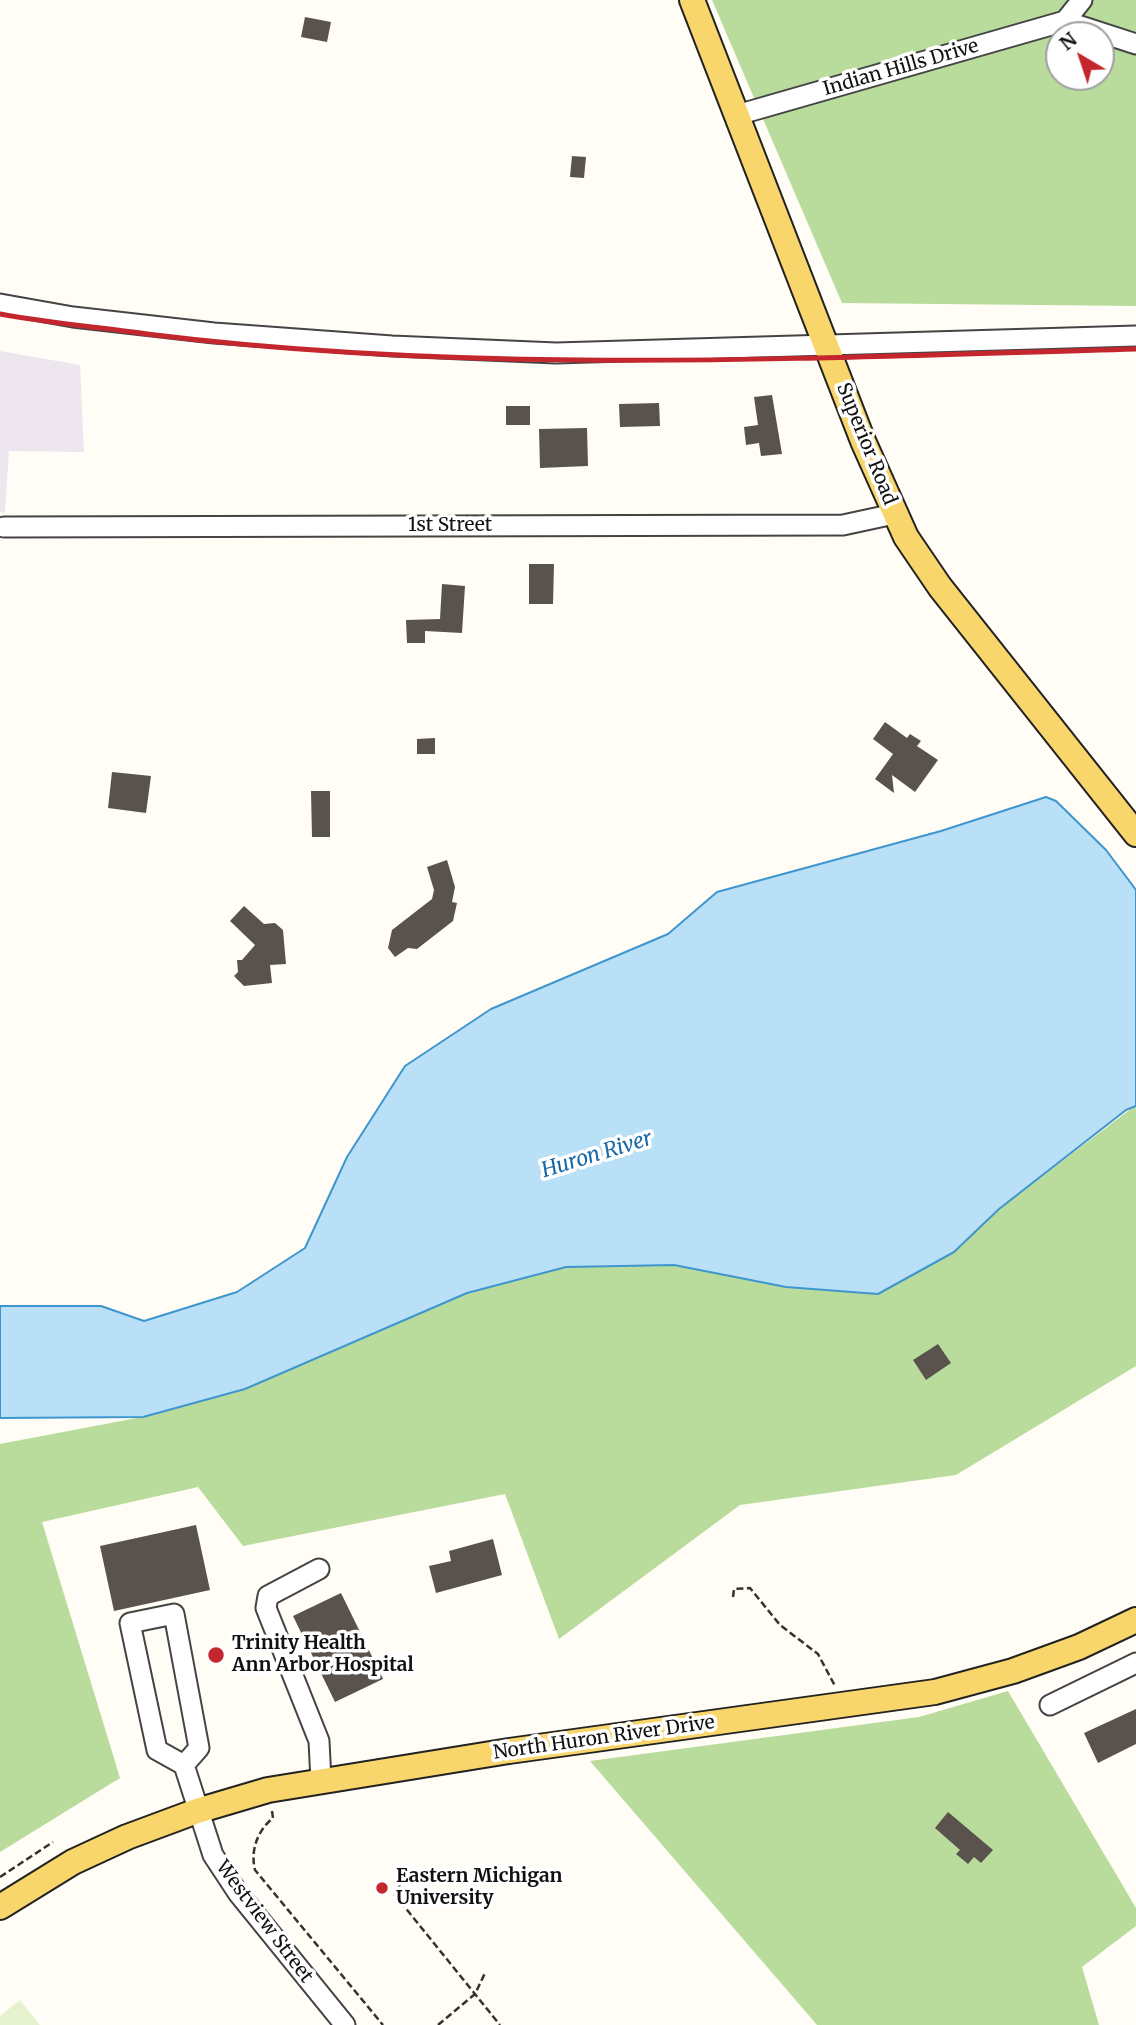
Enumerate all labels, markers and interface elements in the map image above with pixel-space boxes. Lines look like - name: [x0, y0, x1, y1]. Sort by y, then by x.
- north arrow: [1045, 21, 1115, 91]
- text: N: [1055, 27, 1081, 55]
- street label: Indian Hills Drive: [821, 35, 981, 101]
- street label: Superior Road: [831, 380, 901, 508]
- street label: 1st Street: [408, 515, 492, 537]
- water label: Huron River: [539, 1126, 655, 1184]
- place label: Trinity Health Ann Arbor Hospital: [232, 1633, 414, 1677]
- marker: Trinity Health Ann Arbor Hospital: [206, 1645, 226, 1665]
- street label: North Huron River Drive: [492, 1711, 716, 1765]
- street label: Westview Street: [211, 1856, 317, 1988]
- place label: Eastern Michigan University: [396, 1866, 562, 1910]
- marker: Eastern Michigan University: [374, 1880, 390, 1896]

